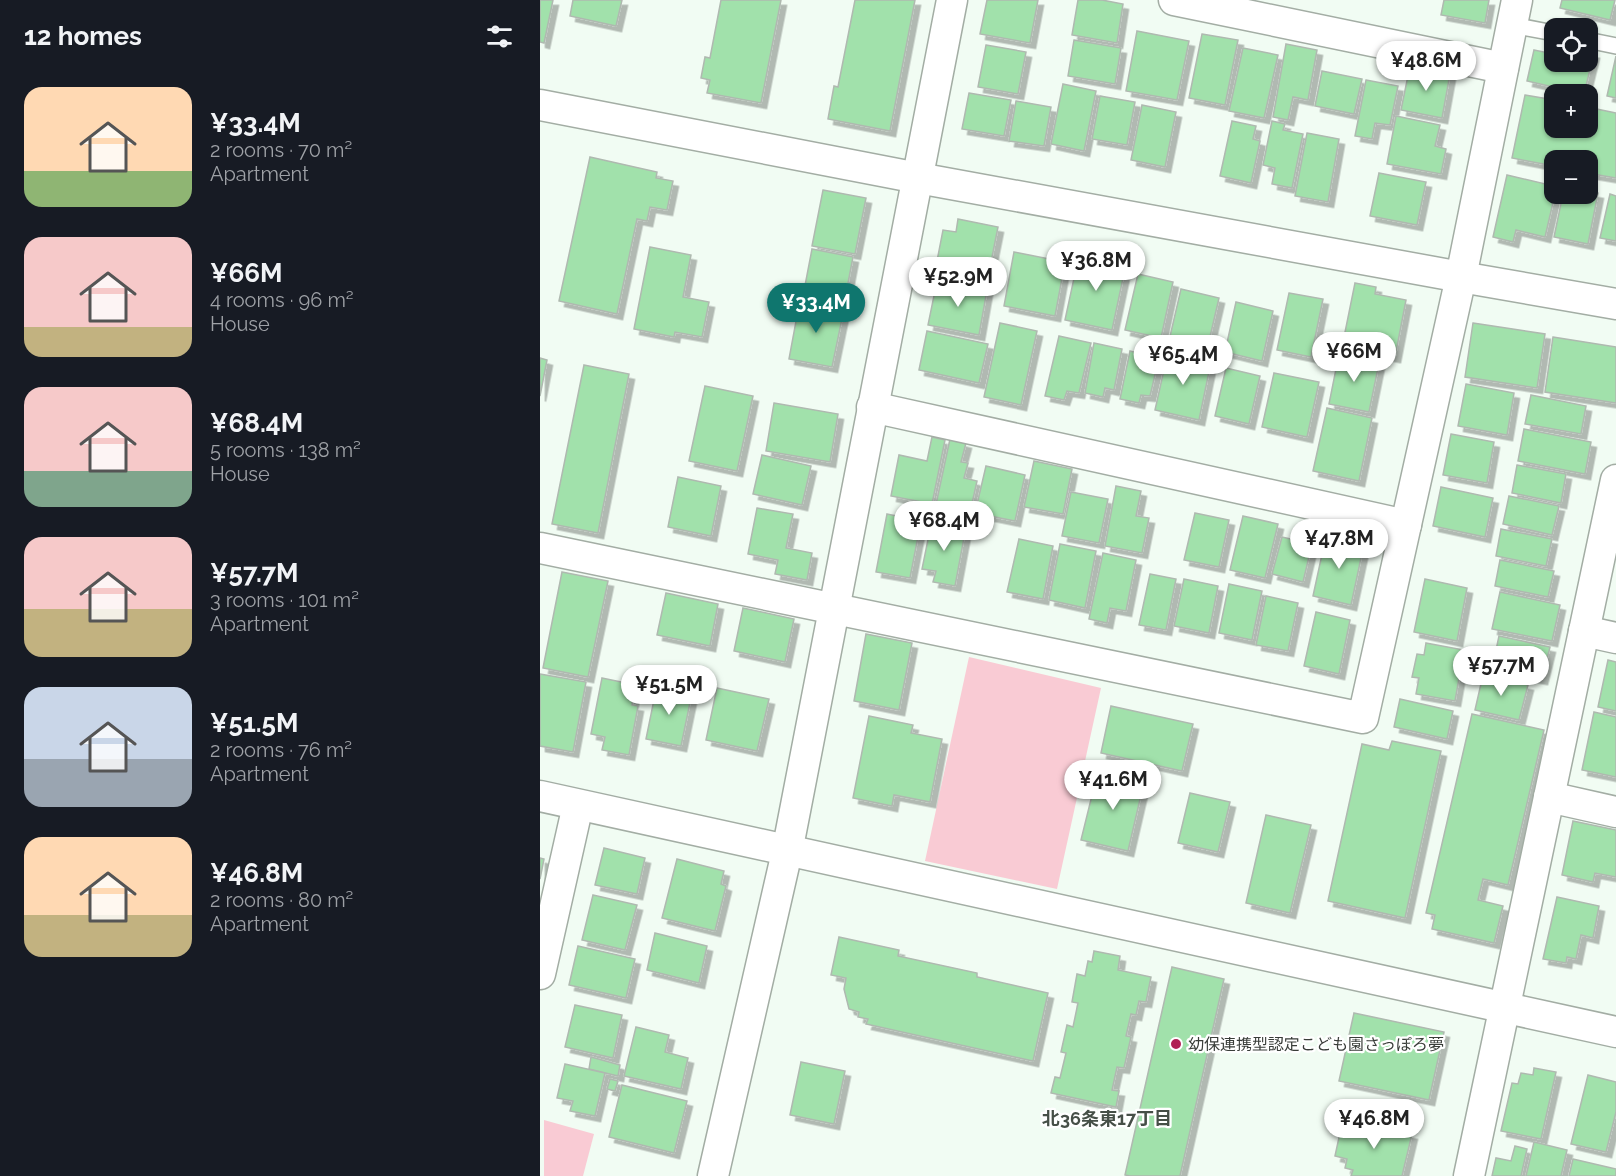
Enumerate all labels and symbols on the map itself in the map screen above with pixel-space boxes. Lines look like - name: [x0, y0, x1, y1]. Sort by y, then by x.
- pin: ¥48.6M: [1377, 41, 1475, 92]
- pin: ¥36.8M: [1047, 241, 1145, 292]
- pin: ¥52.9M: [909, 257, 1007, 308]
- pin: ¥33.4M: [767, 283, 865, 334]
- pin: ¥66M: [1318, 332, 1390, 383]
- pin: ¥65.4M: [1134, 335, 1232, 386]
- pin: ¥68.4M: [895, 501, 993, 552]
- pin: ¥47.8M: [1290, 519, 1388, 570]
- pin: ¥57.7M: [1452, 646, 1550, 697]
- pin: ¥51.5M: [620, 665, 718, 716]
- pin: ¥41.6M: [1064, 760, 1162, 811]
- place label: 幼保連携型認定こども園さっぽろ夢: [1188, 1035, 1444, 1054]
- marker: 幼保連携型認定こども園さっぽろ夢: [1169, 1037, 1183, 1051]
- pin: ¥46.8M: [1325, 1099, 1423, 1150]
- district label: 北36条東17丁目: [1042, 1108, 1172, 1129]

